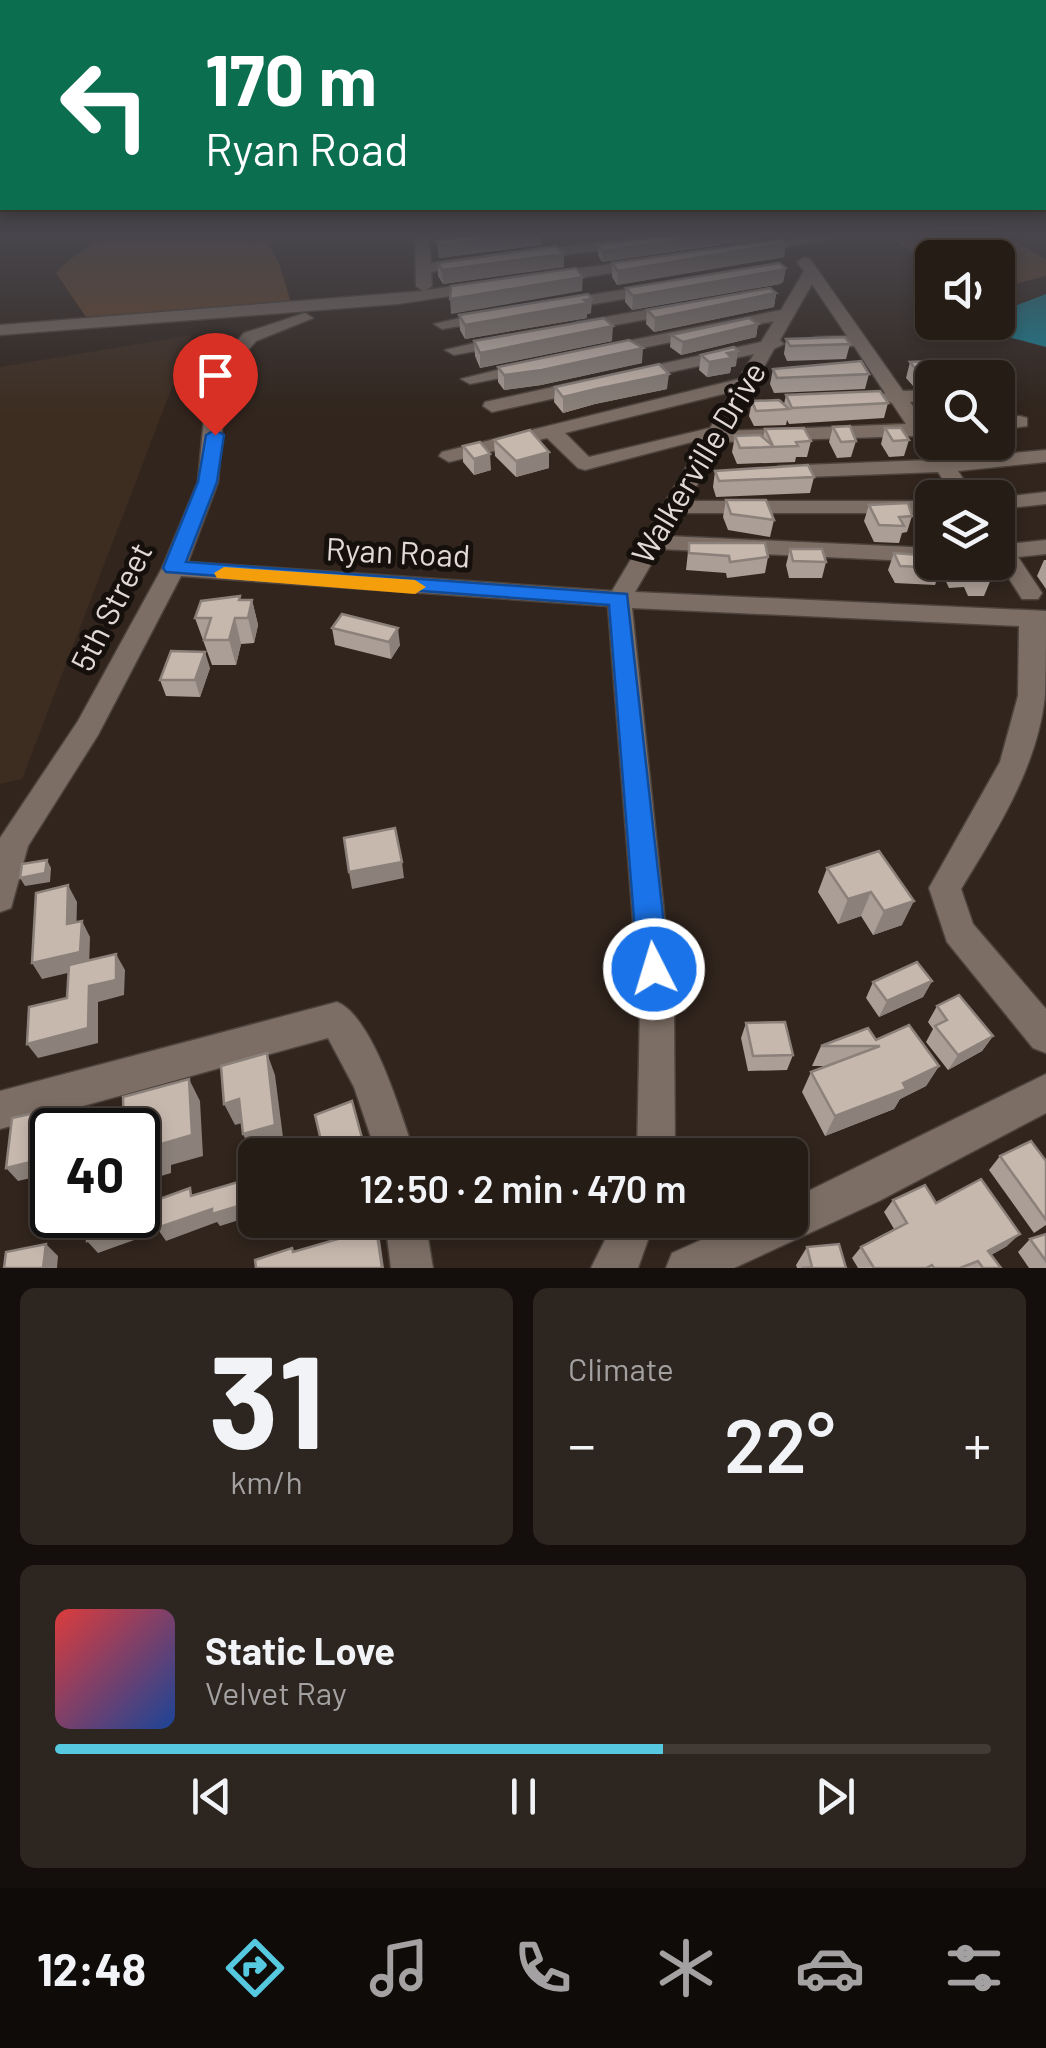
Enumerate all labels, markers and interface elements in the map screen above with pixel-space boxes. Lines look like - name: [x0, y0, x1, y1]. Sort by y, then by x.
- text: 170 m: [205, 36, 377, 120]
- icon: left: [40, 40, 170, 170]
- text: Ryan Road: [205, 121, 409, 175]
- map controls: [915, 240, 1015, 580]
- button: sound: [915, 240, 1015, 340]
- pin: [173, 333, 258, 436]
- icon: arrive: [188, 348, 243, 403]
- street label: Walkerville Drive: [622, 354, 772, 570]
- button: search: [915, 360, 1015, 460]
- button: layers: [915, 480, 1015, 580]
- street label: Ryan Road: [325, 528, 471, 574]
- street label: 5th Street: [62, 535, 159, 677]
- position arrow: [602, 917, 706, 1021]
- speed limit sign: 40: [30, 1108, 160, 1238]
- text: 12:50 · 2 min · 470 m: [360, 1165, 686, 1211]
- text: 31: [209, 1319, 324, 1475]
- text: Climate: [568, 1349, 674, 1387]
- text: 22°: [724, 1398, 835, 1488]
- text: −: [568, 1410, 596, 1476]
- text: +: [963, 1410, 991, 1476]
- text: km/h: [230, 1462, 303, 1500]
- text: Static Love: [205, 1627, 395, 1673]
- text: Velvet Ray: [205, 1673, 347, 1711]
- icon: previous: [184, 1769, 239, 1824]
- icon: pause: [496, 1769, 551, 1824]
- icon: next: [808, 1769, 863, 1824]
- icon: directions: [220, 1933, 290, 2003]
- icon: music: [364, 1933, 434, 2003]
- icon: phone: [508, 1933, 578, 2003]
- icon: climate: [651, 1933, 721, 2003]
- icon: car: [795, 1933, 865, 2003]
- icon: filters: [939, 1933, 1009, 2003]
- text: 12:48: [37, 1941, 146, 1995]

